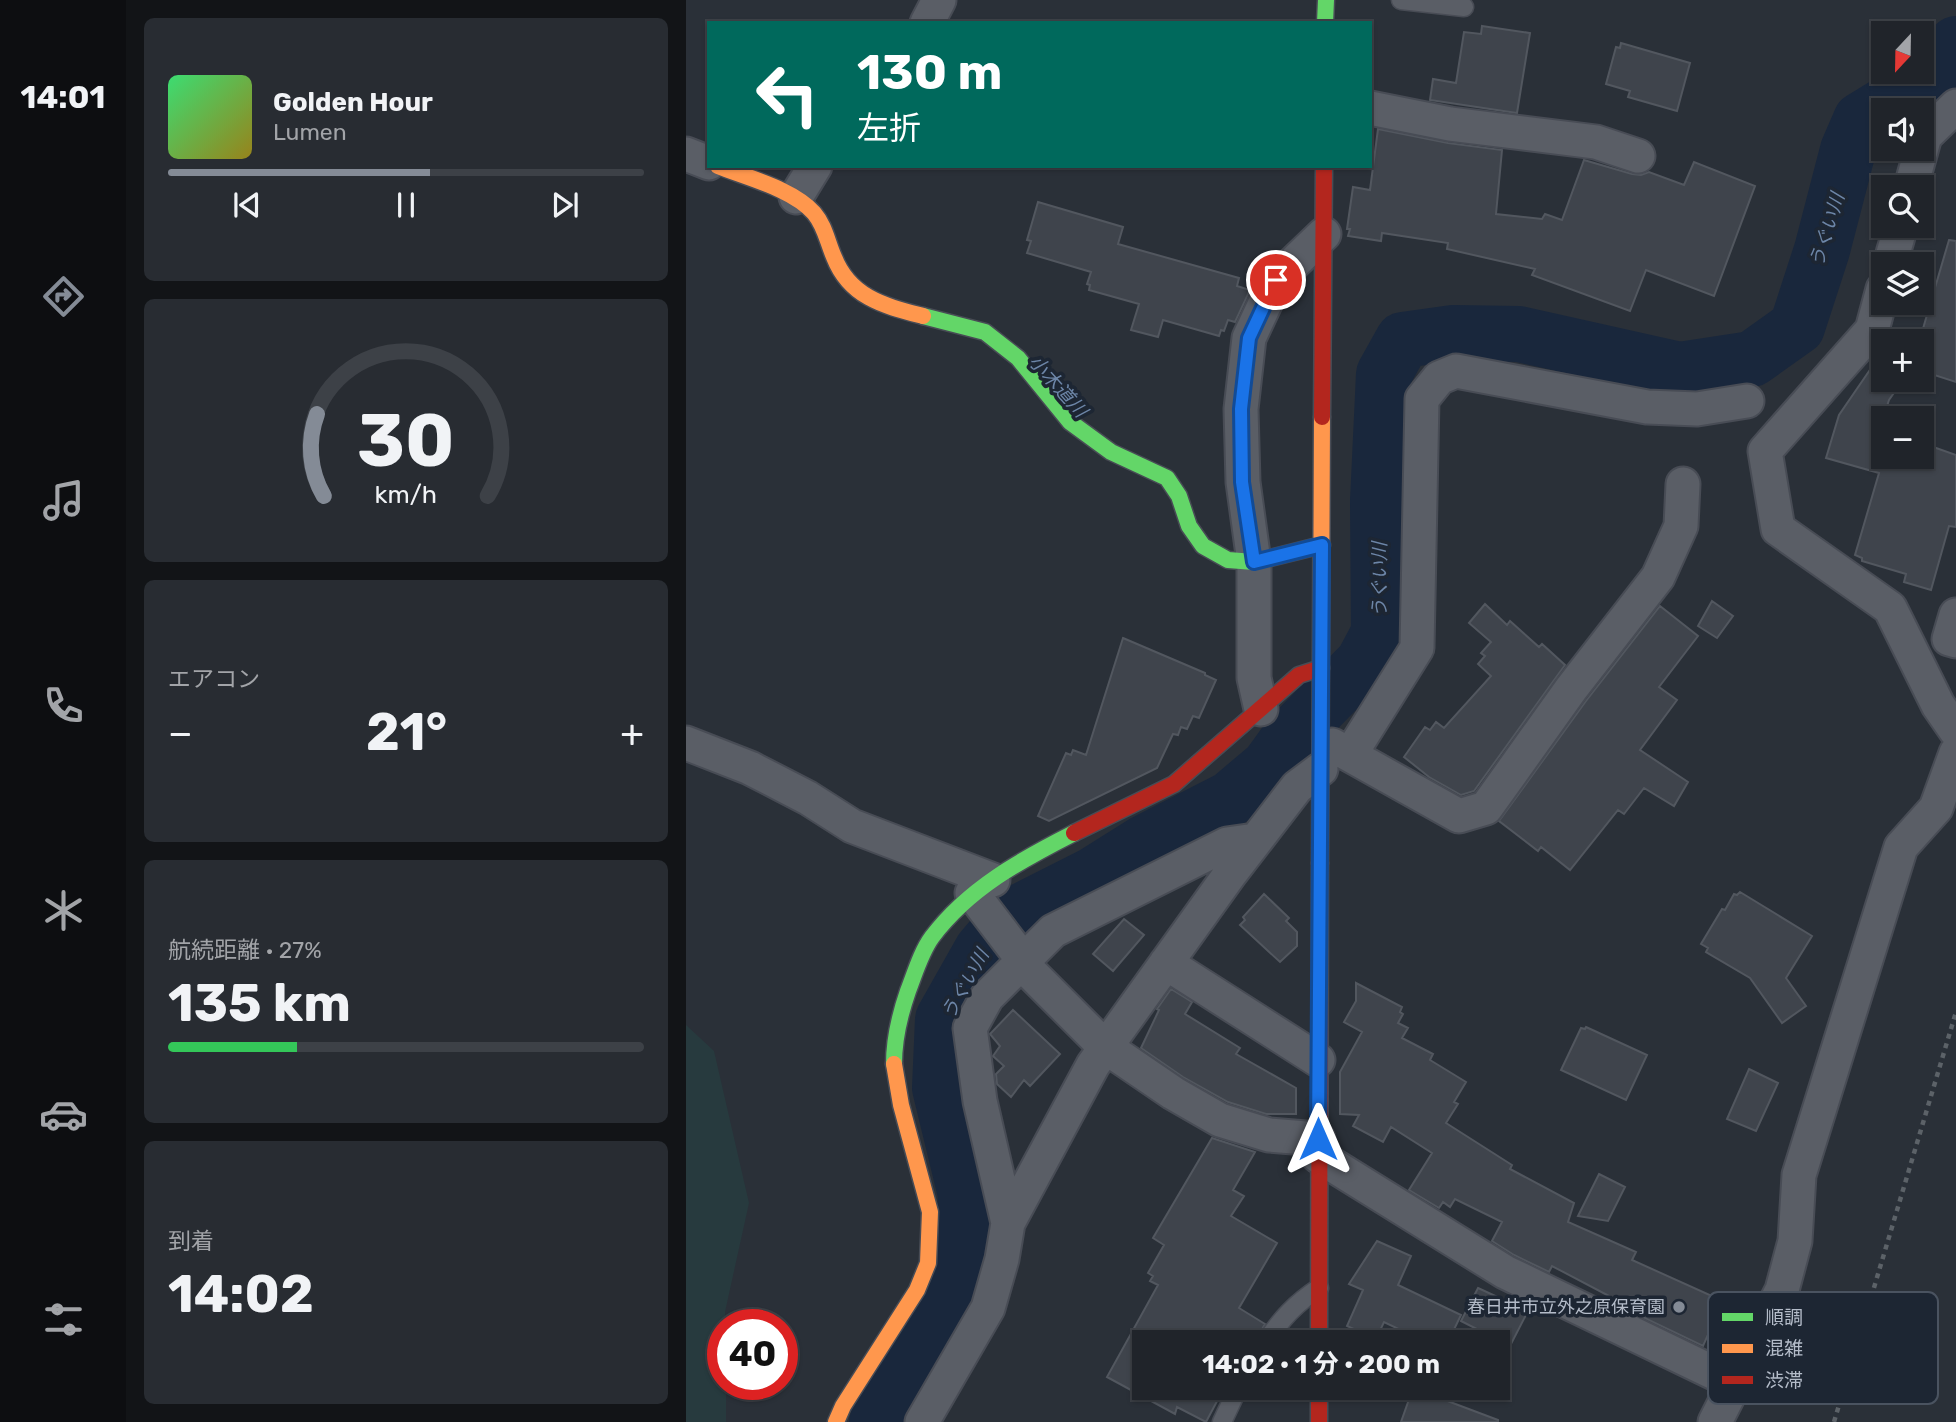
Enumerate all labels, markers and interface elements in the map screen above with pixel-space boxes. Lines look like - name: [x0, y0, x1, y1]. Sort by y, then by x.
- north arrow: [1871, 21, 1934, 84]
- map controls: [1871, 21, 1934, 469]
- text: 130 m: [857, 43, 1002, 101]
- icon: left: [742, 49, 833, 140]
- text: 14:01: [21, 78, 105, 116]
- text: Golden Hour: [273, 87, 433, 118]
- button: sound: [1871, 98, 1934, 161]
- text: 左折: [857, 109, 921, 147]
- text: Lumen: [273, 118, 347, 146]
- button: search: [1871, 175, 1934, 238]
- icon: previous: [228, 186, 266, 224]
- icon: pause: [387, 186, 425, 224]
- icon: next: [546, 186, 584, 224]
- water label: うぐい川: [1805, 188, 1850, 270]
- pin: [1246, 250, 1306, 310]
- button: layers: [1871, 252, 1934, 315]
- icon: arrive: [1257, 261, 1295, 299]
- icon: directions: [39, 272, 88, 321]
- button: +: [1871, 329, 1934, 392]
- water label: 小木道川: [1024, 350, 1093, 423]
- text: 30: [357, 399, 455, 485]
- button: −: [1871, 406, 1934, 469]
- icon: music: [39, 476, 88, 525]
- text: km/h: [375, 480, 437, 509]
- water label: うぐい川: [1368, 540, 1391, 618]
- text: エアコン: [168, 665, 260, 693]
- icon: phone: [39, 681, 88, 730]
- text: 21°: [366, 701, 447, 763]
- text: −: [168, 710, 193, 756]
- text: +: [620, 710, 644, 756]
- icon: climate: [39, 886, 88, 935]
- text: 航続距離 · 27%: [168, 936, 322, 964]
- water label: うぐい川: [937, 943, 994, 1023]
- text: 135 km: [168, 972, 351, 1034]
- icon: car: [39, 1090, 88, 1139]
- position arrow: [1281, 1102, 1355, 1176]
- text: 到着: [168, 1227, 214, 1255]
- text: 14:02: [168, 1263, 314, 1325]
- legend: [1708, 1292, 1938, 1404]
- icon: filters: [39, 1295, 88, 1344]
- place label: 春日井市立外之原保育園: [1467, 1296, 1665, 1318]
- marker: 春日井市立外之原保育園: [1671, 1299, 1687, 1315]
- text: 順調: [1765, 1306, 1803, 1329]
- speed limit sign: 40: [707, 1309, 798, 1400]
- text: 混雑: [1765, 1337, 1803, 1360]
- text: 14:02 · 1 分 · 200 m: [1202, 1349, 1440, 1380]
- text: 渋滞: [1765, 1369, 1803, 1392]

